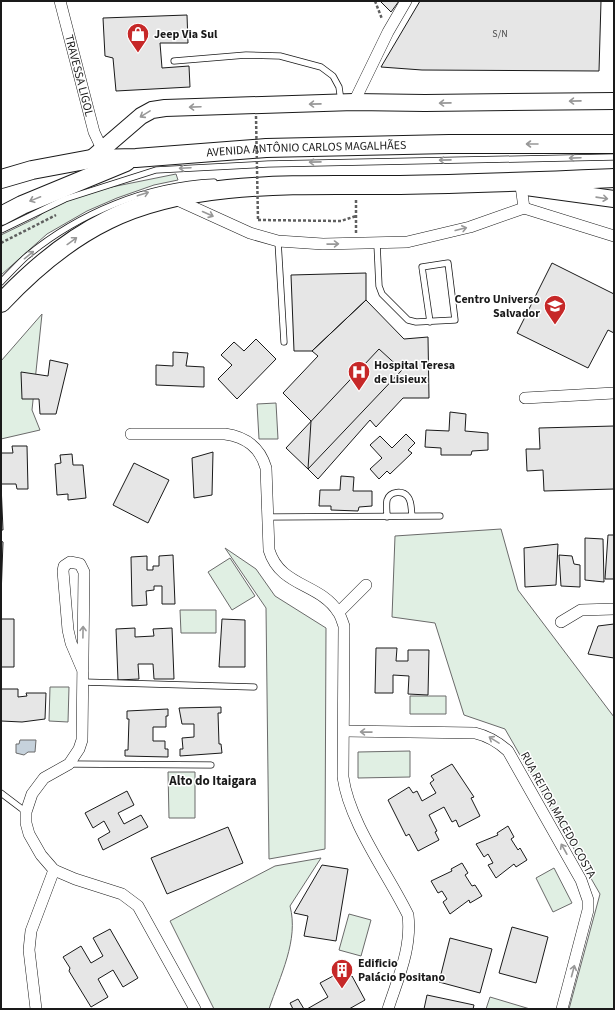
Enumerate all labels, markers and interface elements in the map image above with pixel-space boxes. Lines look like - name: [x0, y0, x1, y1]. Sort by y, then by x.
- shop icon: Jeep Via Sul: [125, 21, 151, 54]
- place label: Jeep Via Sul: [154, 26, 218, 43]
- house number: S/N: [492, 27, 508, 41]
- street label: TRAVESSA LIGOL: [61, 33, 98, 118]
- one-way arrow: [569, 97, 582, 105]
- one-way arrow: [439, 99, 452, 107]
- one-way arrow: [309, 100, 322, 108]
- one-way arrow: [189, 103, 202, 111]
- one-way arrow: [140, 110, 151, 118]
- street label: AVENIDA ANTÔNIO CARLOS MAGALHÃES: [206, 136, 407, 161]
- one-way arrow: [526, 140, 539, 148]
- one-way arrow: [569, 155, 582, 162]
- one-way arrow: [439, 156, 452, 164]
- one-way arrow: [309, 159, 322, 166]
- one-way arrow: [179, 165, 192, 172]
- one-way arrow: [136, 190, 149, 197]
- one-way arrow: [595, 194, 608, 202]
- one-way arrow: [30, 196, 42, 204]
- one-way arrow: [201, 211, 213, 218]
- one-way arrow: [454, 225, 467, 232]
- one-way arrow: [67, 237, 78, 245]
- one-way arrow: [326, 240, 339, 248]
- one-way arrow: [24, 251, 35, 260]
- place label: Centro Universo Salvador: [454, 291, 540, 322]
- school or university icon: Centro Universo Salvador: [542, 293, 568, 326]
- place label: Hospital Teresa de Lisieux: [374, 357, 455, 388]
- hospital icon: Hospital Teresa de Lisieux: [346, 359, 372, 392]
- one-way arrow: [79, 626, 87, 639]
- one-way arrow: [360, 728, 373, 736]
- one-way arrow: [489, 736, 500, 745]
- street label: RUA REITOR MACEDO COSTA: [516, 749, 600, 882]
- district label: Alto do Itaigara: [168, 772, 257, 790]
- one-way arrow: [559, 843, 567, 855]
- place label: Edificio Palácio Positano: [358, 955, 445, 986]
- building icon: Edificio Palácio Positano: [329, 957, 355, 990]
- one-way arrow: [569, 965, 577, 978]

